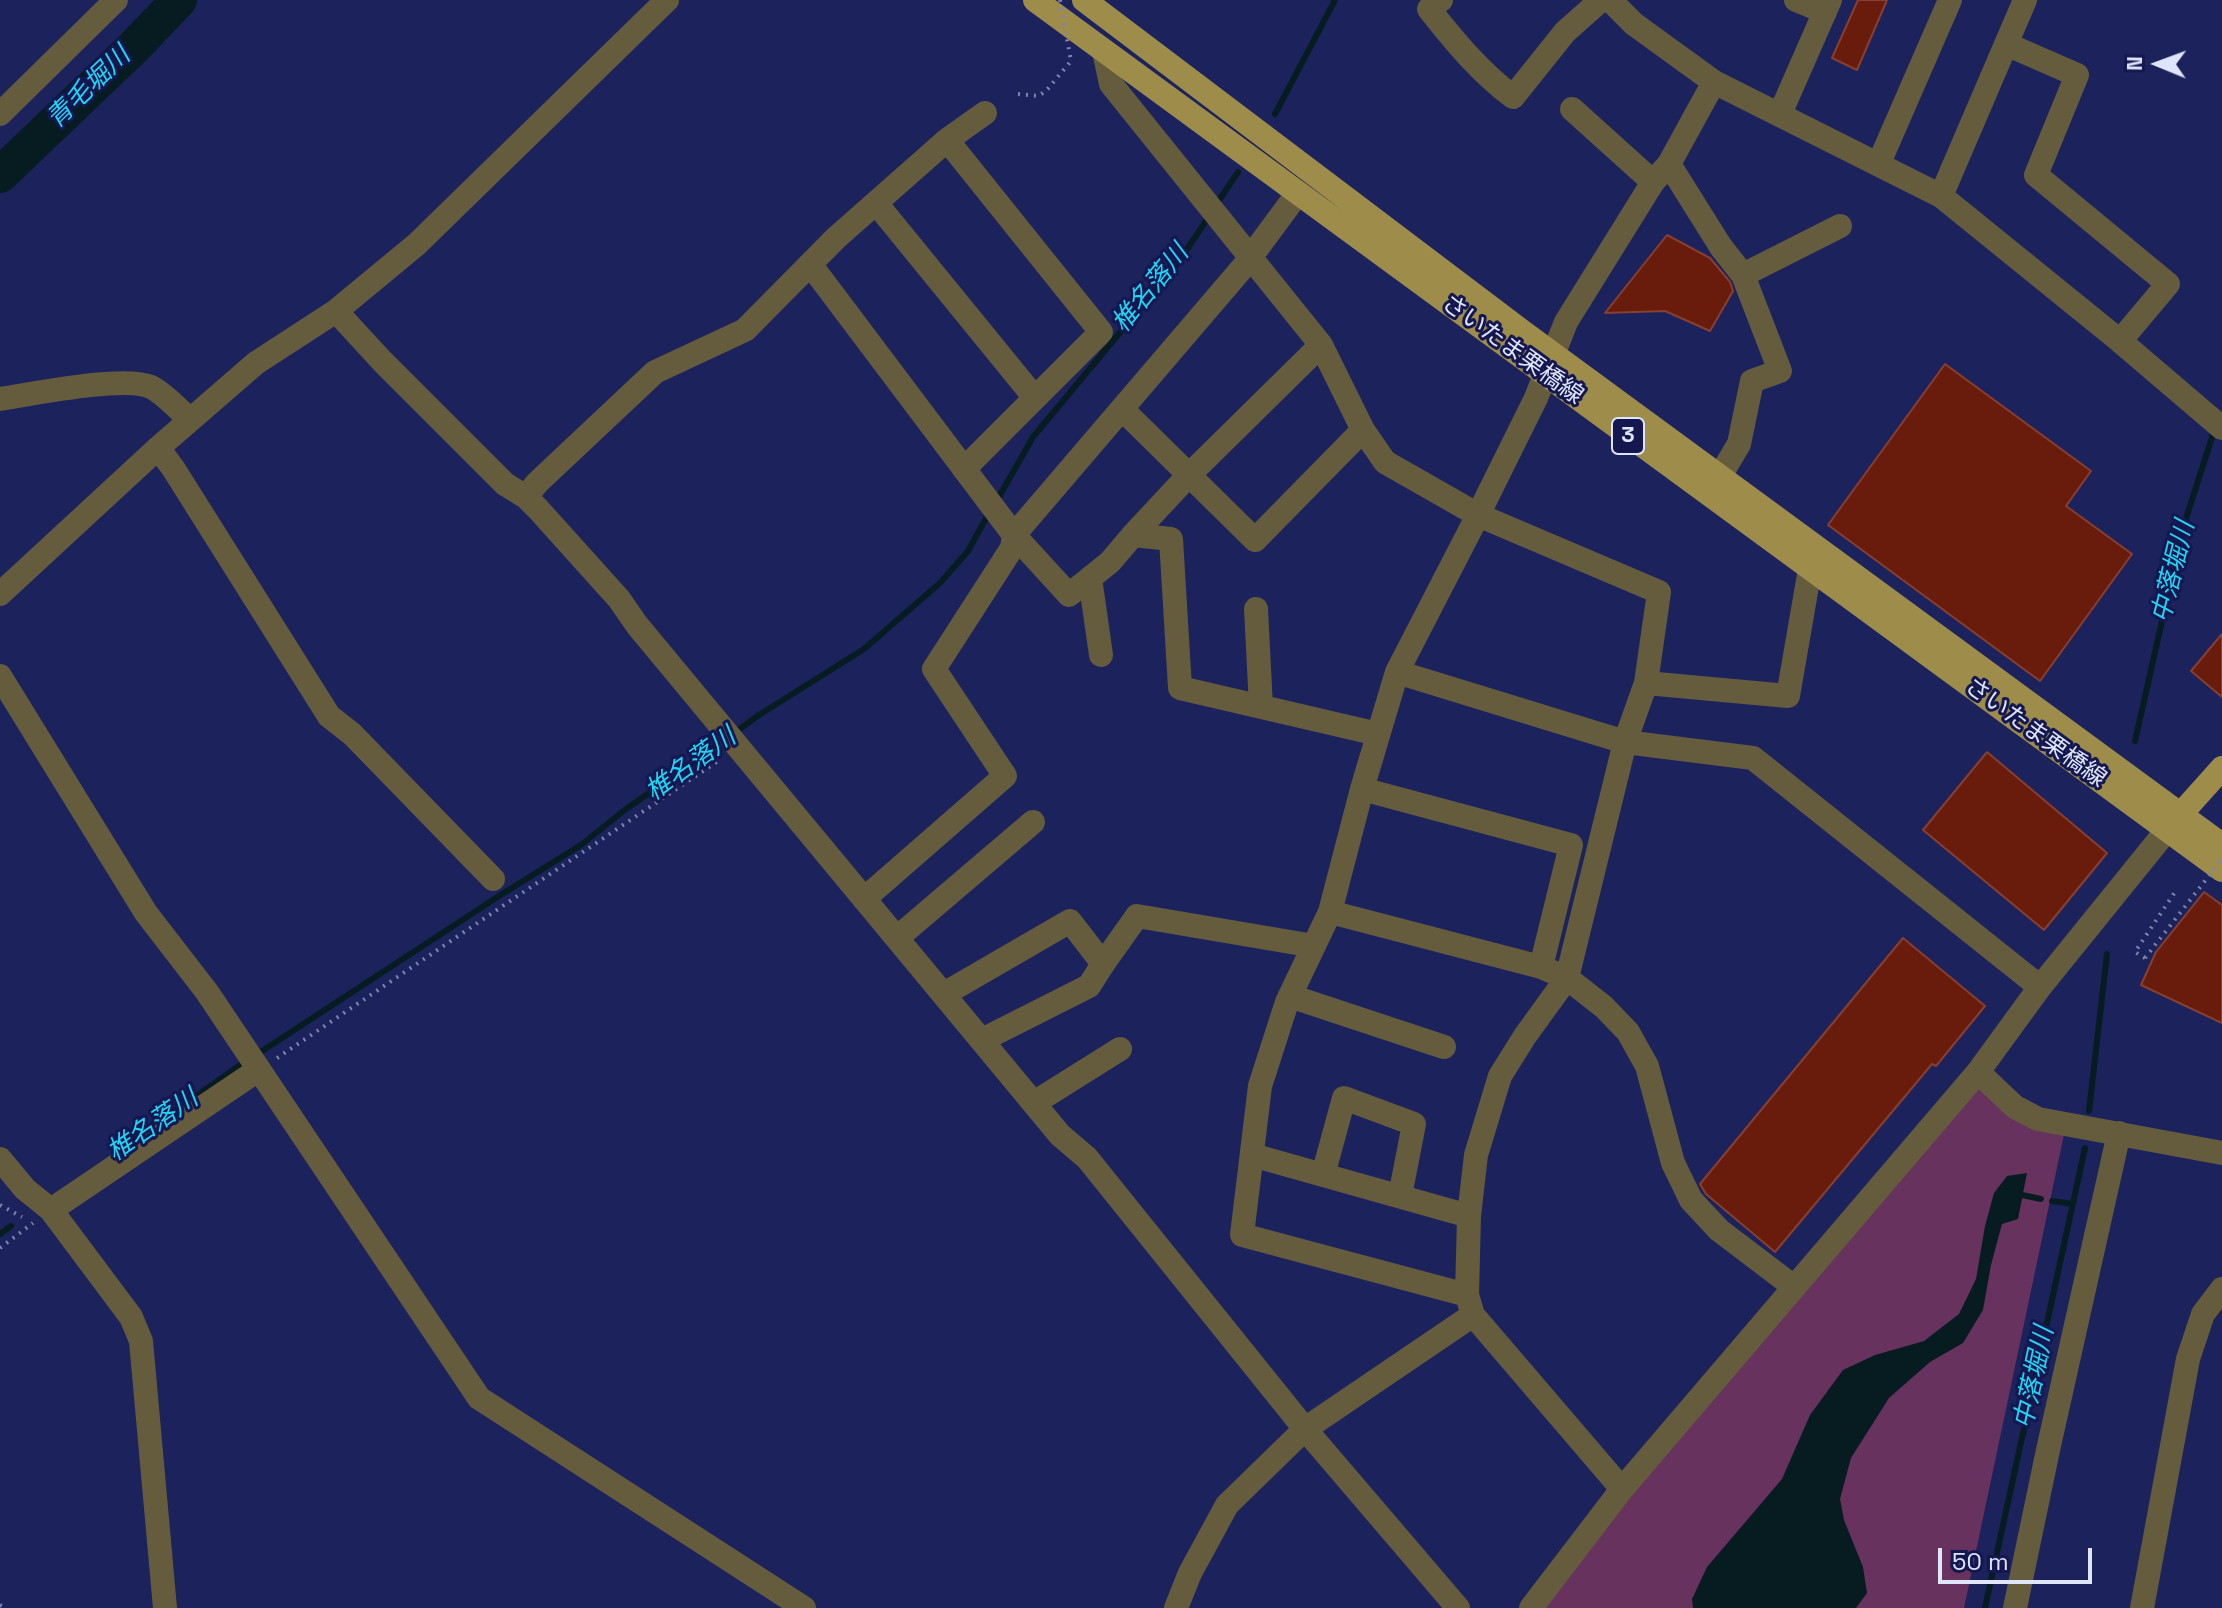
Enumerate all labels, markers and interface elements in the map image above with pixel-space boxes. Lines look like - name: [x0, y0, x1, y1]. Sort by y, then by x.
- north arrow: [2118, 24, 2198, 104]
- water label: 青毛堀川: [41, 41, 137, 135]
- text: N: [2120, 56, 2148, 71]
- water label: 椎名落川: [1106, 239, 1196, 339]
- street label: さいたま栗橋線: [1436, 289, 1588, 411]
- road number: 3: [1612, 418, 1644, 454]
- water label: 中落堀川: [2146, 518, 2202, 626]
- street label: さいたま栗橋線: [1959, 672, 2111, 794]
- water label: 椎名落川: [640, 722, 742, 808]
- water label: 椎名落川: [101, 1083, 205, 1169]
- water label: 中落堀川: [2009, 1324, 2061, 1432]
- scale bar: [1942, 1532, 2096, 1582]
- text: 50 m: [1952, 1546, 2009, 1577]

